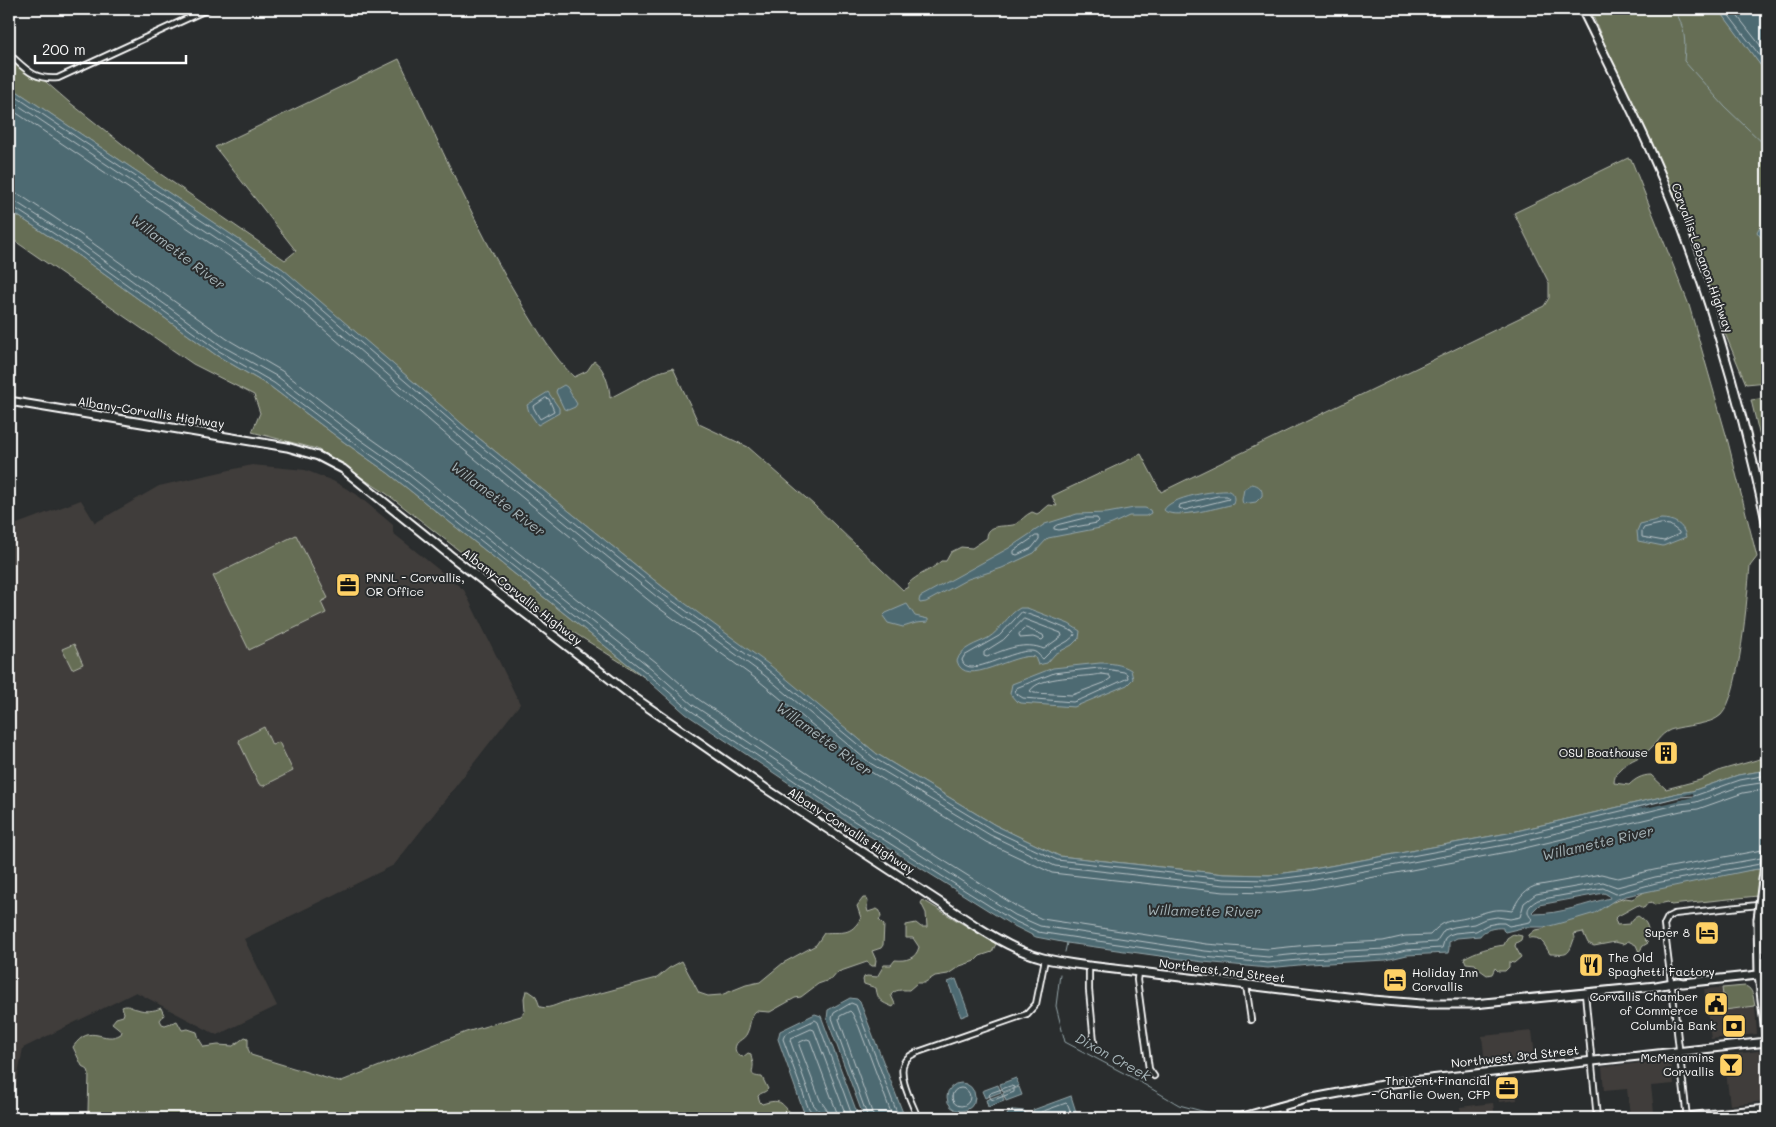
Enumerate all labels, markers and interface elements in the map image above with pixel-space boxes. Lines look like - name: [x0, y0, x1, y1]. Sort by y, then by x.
- scale bar: [35, 32, 186, 64]
- text: 200 m: [42, 39, 86, 59]
- street label: Corvallis-Lebanon Highway: [1668, 181, 1738, 335]
- water label: Willamette River: [127, 210, 230, 293]
- street label: Albany-Corvallis Highway: [77, 393, 226, 432]
- water label: Willamette River: [447, 457, 550, 540]
- street label: Albany-Corvallis Highway: [459, 544, 586, 648]
- place label: PNNL - Corvallis, OR Office: [366, 569, 465, 599]
- office icon: PNNL - Corvallis, OR Office: [335, 572, 361, 598]
- water label: Willamette River: [773, 697, 876, 780]
- building icon: OSU Boathouse: [1653, 740, 1679, 766]
- place label: OSU Boathouse: [1559, 744, 1648, 760]
- street label: Albany-Corvallis Highway: [785, 783, 918, 877]
- water label: Willamette River: [1540, 820, 1656, 865]
- water label: Willamette River: [1147, 900, 1261, 921]
- hotel icon: Super 8: [1694, 920, 1720, 946]
- place label: Super 8: [1645, 924, 1690, 940]
- place label: The Old Spaghetti Factory: [1608, 949, 1715, 979]
- restaurant icon: The Old Spaghetti Factory: [1578, 952, 1604, 978]
- street label: Northeast 2nd Street: [1158, 954, 1286, 986]
- place label: Holiday Inn Corvallis: [1412, 964, 1478, 994]
- hotel icon: Holiday Inn Corvallis: [1382, 967, 1408, 993]
- place label: Corvallis Chamber of Commerce: [1590, 988, 1698, 1018]
- public building icon: Corvallis Chamber of Commerce: [1703, 991, 1729, 1017]
- bank icon: Columbia Bank: [1721, 1013, 1747, 1039]
- place label: Columbia Bank: [1631, 1017, 1716, 1033]
- water label: Dixon Creek: [1072, 1028, 1155, 1085]
- street label: Northwest 3rd Street: [1450, 1041, 1580, 1071]
- place label: McMenamins Corvallis: [1641, 1049, 1714, 1079]
- bar icon: McMenamins Corvallis: [1718, 1052, 1744, 1078]
- place label: Thrivent Financial - Charlie Owen, CFP: [1371, 1072, 1490, 1102]
- office icon: Thrivent Financial - Charlie Owen, CFP: [1494, 1075, 1520, 1101]

